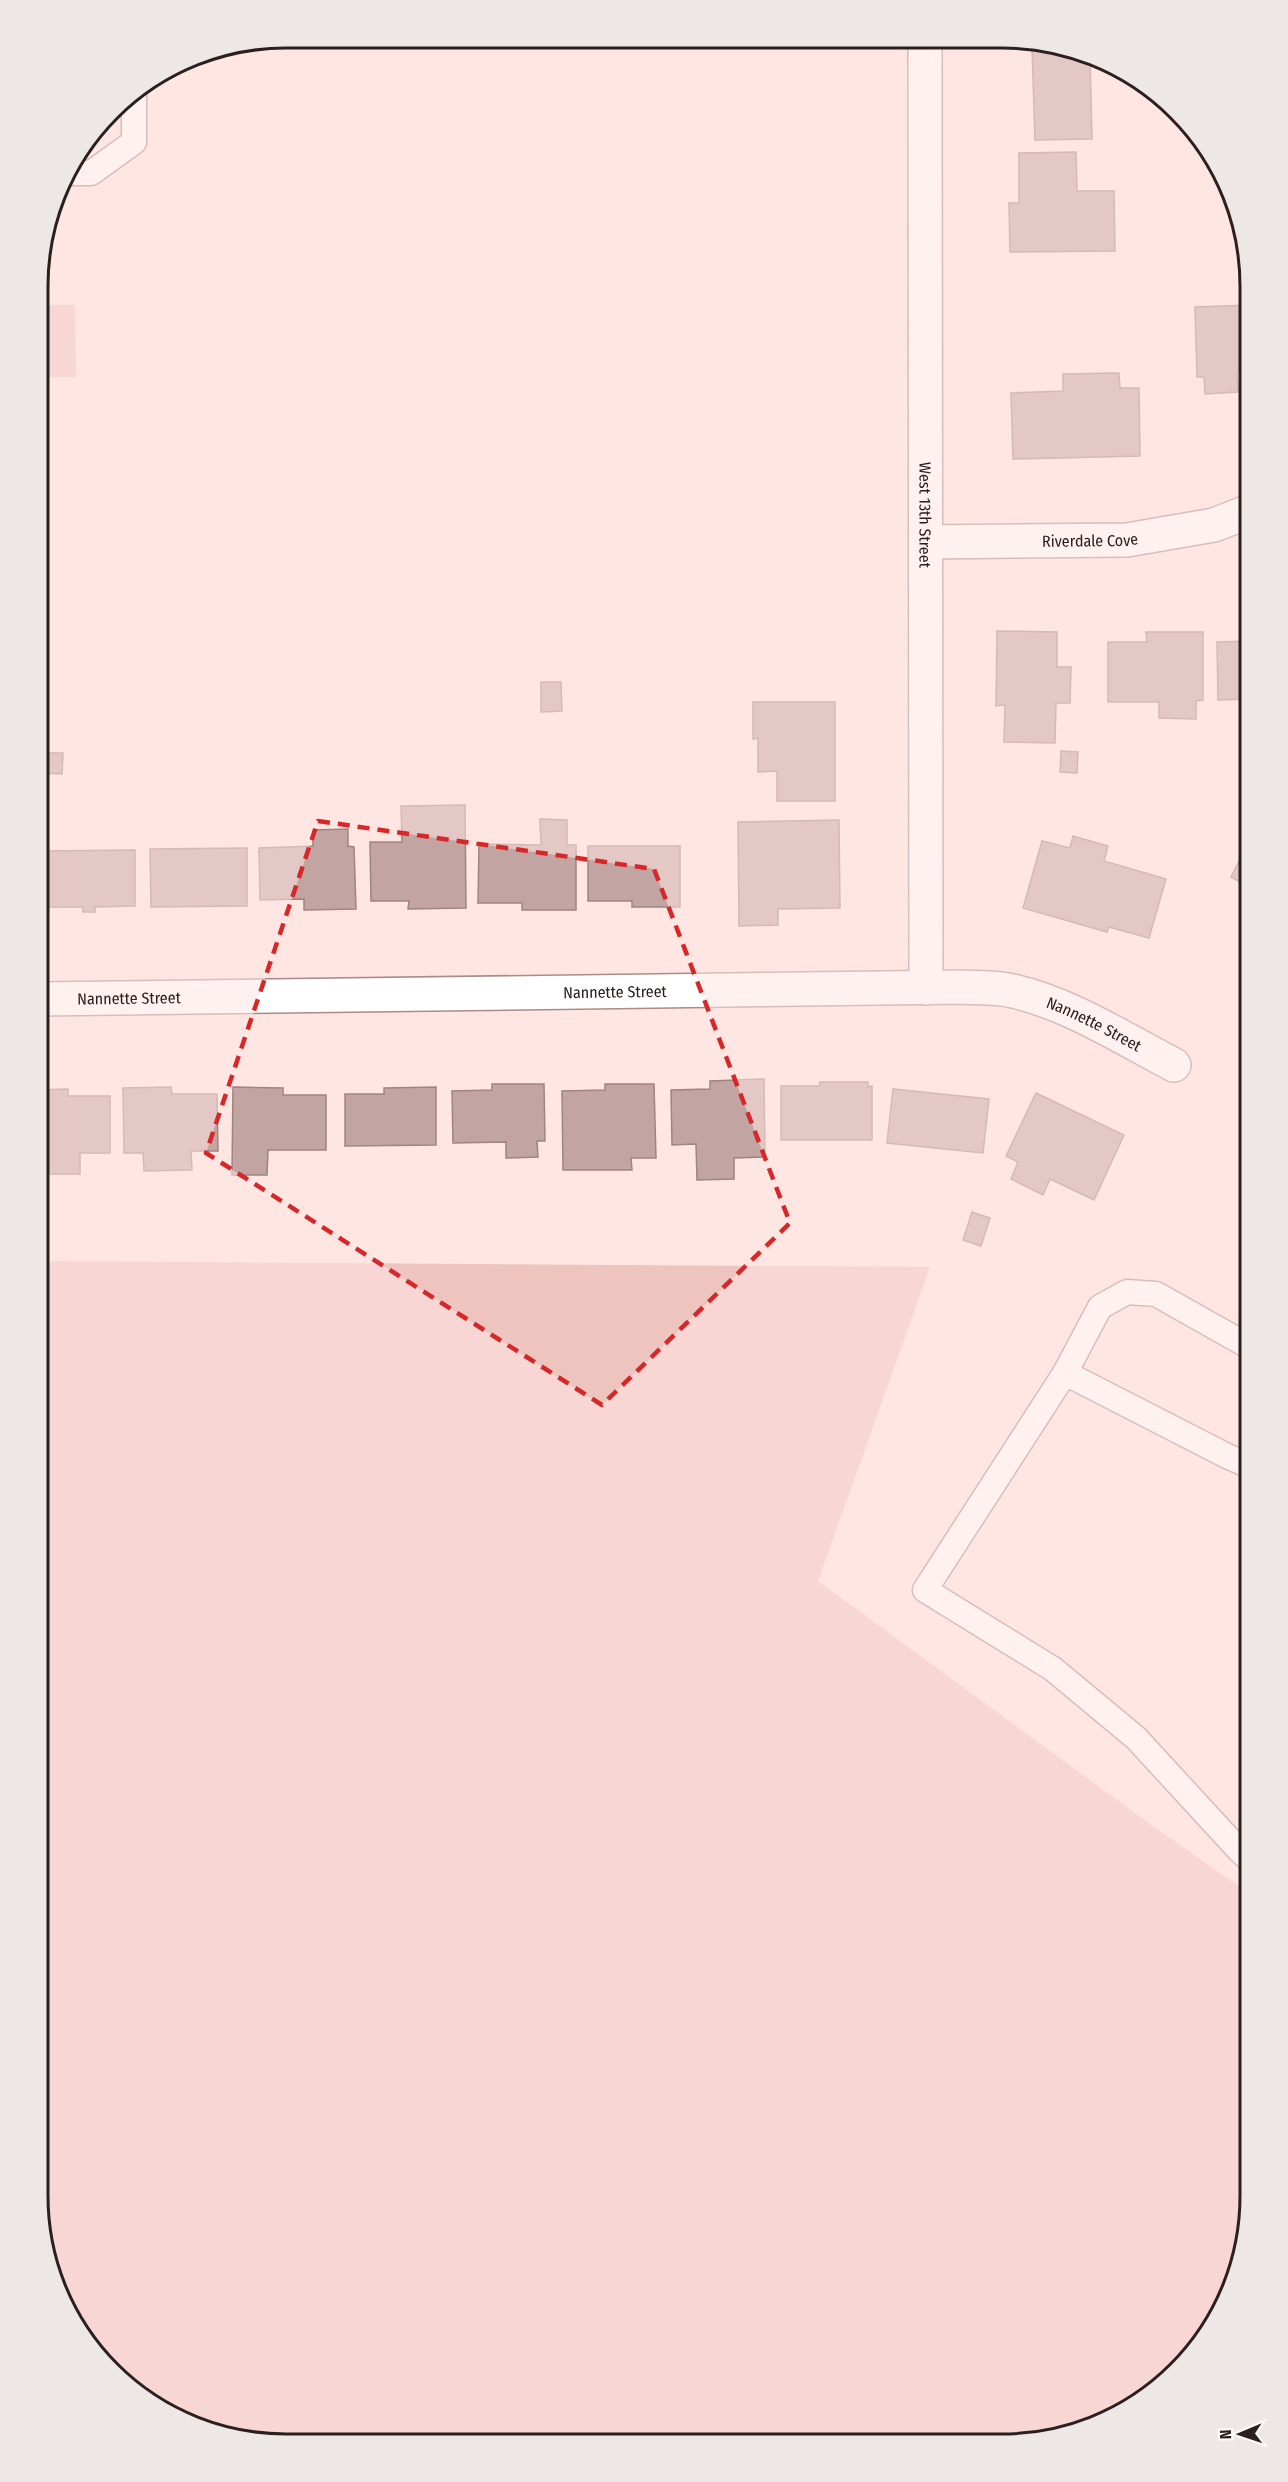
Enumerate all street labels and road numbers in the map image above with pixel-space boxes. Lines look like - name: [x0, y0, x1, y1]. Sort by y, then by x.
- street label: West 13th Street: [916, 462, 935, 569]
- street label: Riverdale Cove: [1042, 529, 1140, 550]
- street label: Nannette Street: [563, 981, 668, 1002]
- street label: Nannette Street: [77, 988, 182, 1008]
- street label: Nannette Street: [1044, 992, 1146, 1056]

